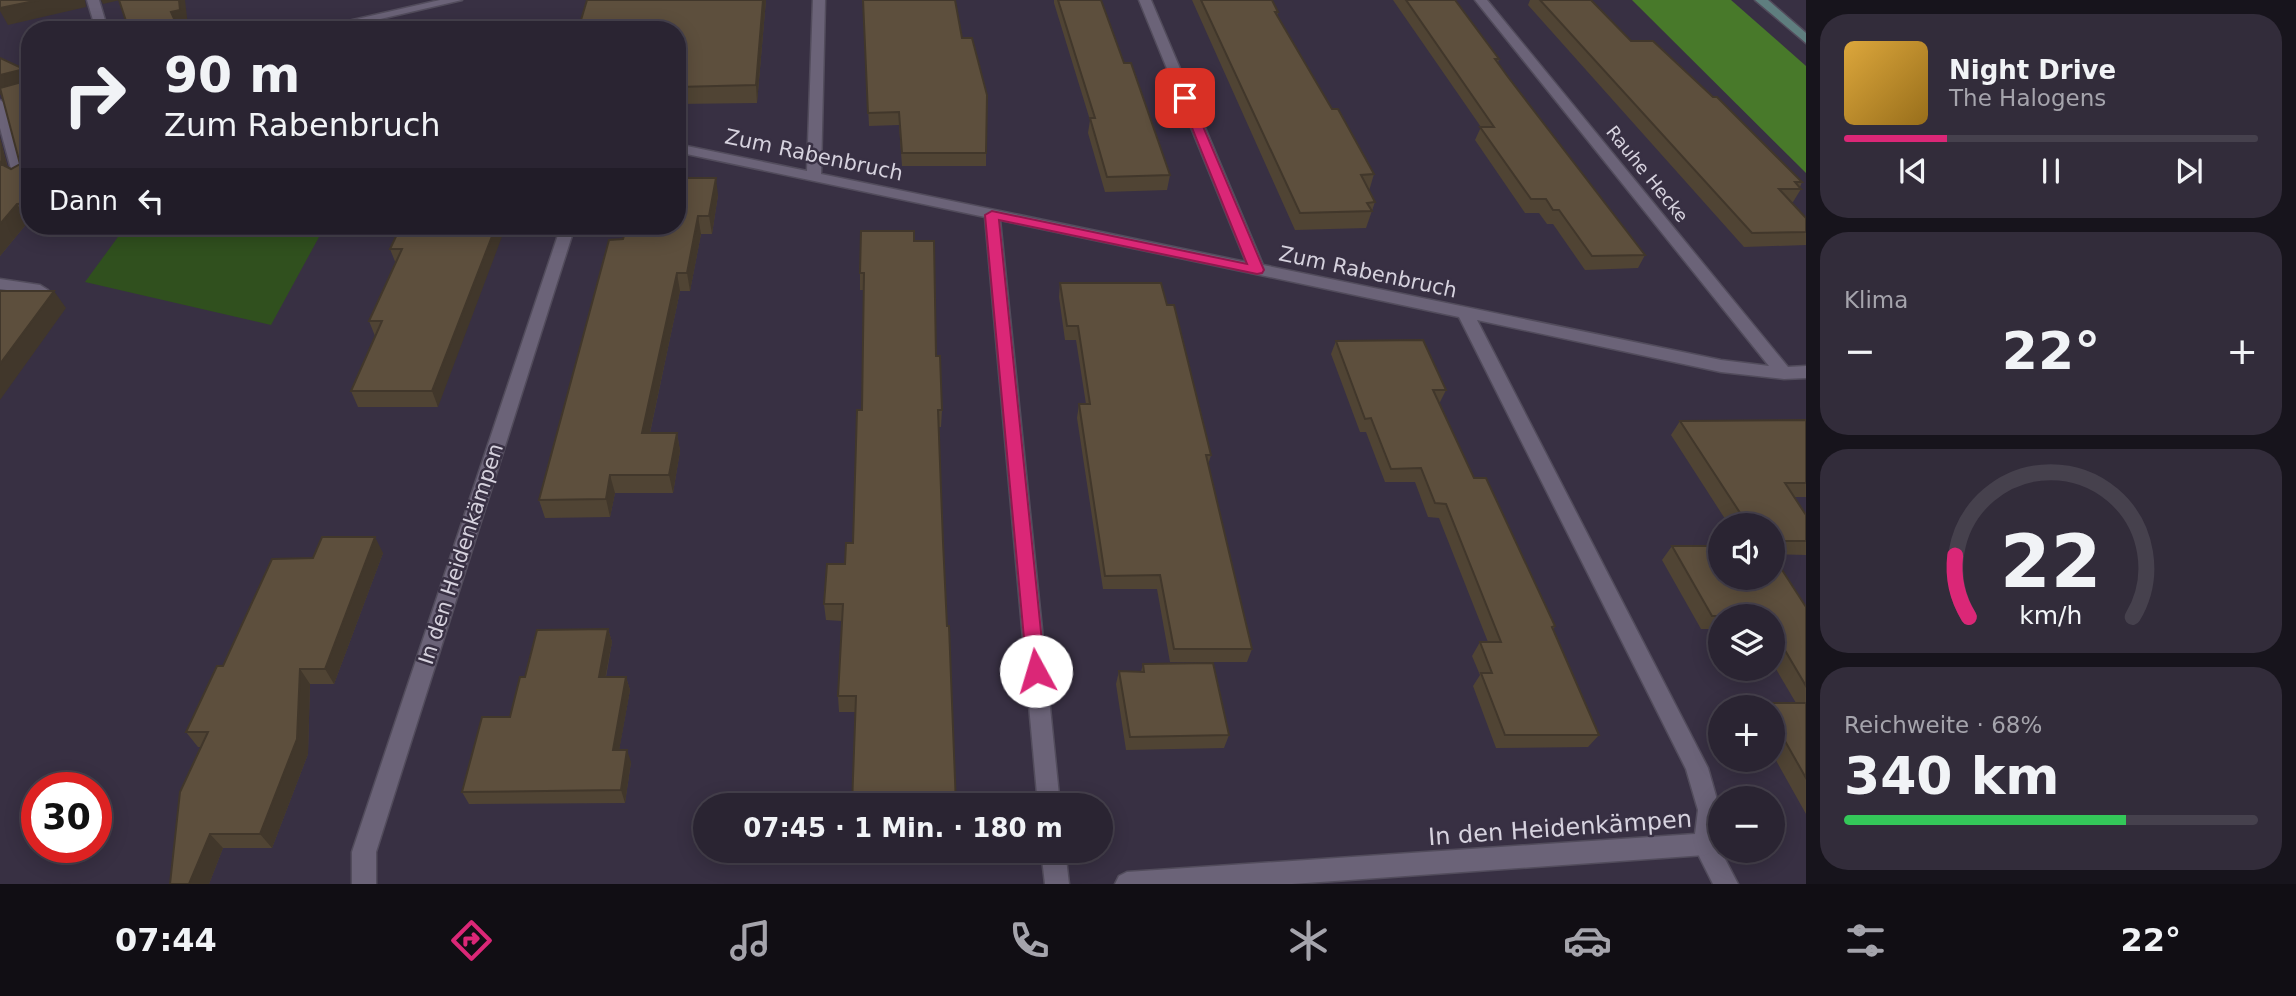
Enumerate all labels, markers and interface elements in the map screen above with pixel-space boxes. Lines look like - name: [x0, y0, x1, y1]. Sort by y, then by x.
- text: 90 m: [164, 47, 300, 104]
- icon: right: [49, 49, 140, 140]
- text: Night Drive: [1949, 55, 2116, 85]
- pin: [1155, 68, 1215, 128]
- icon: arrive: [1166, 79, 1204, 117]
- text: The Halogens: [1949, 85, 2106, 111]
- text: Zum Rabenbruch: [164, 106, 441, 144]
- street label: Rauhe Hecke: [1602, 121, 1693, 226]
- street label: Zum Rabenbruch: [723, 124, 905, 186]
- icon: previous: [1894, 152, 1932, 190]
- icon: pause: [2032, 152, 2070, 190]
- icon: next: [2170, 152, 2208, 190]
- icon: left: [132, 182, 170, 220]
- text: Dann: [49, 186, 118, 216]
- street label: Zum Rabenbruch: [1277, 241, 1459, 303]
- text: Klima: [1844, 287, 1908, 313]
- text: 22°: [2002, 321, 2100, 381]
- text: −: [1844, 329, 1876, 373]
- text: +: [2226, 329, 2258, 373]
- street label: In den Heidenkämpen: [414, 440, 508, 668]
- map controls: [1708, 513, 1785, 863]
- button: sound: [1708, 513, 1785, 590]
- text: 22: [2000, 519, 2102, 604]
- text: km/h: [2019, 601, 2083, 630]
- button: layers: [1708, 604, 1785, 681]
- position arrow: [999, 634, 1073, 708]
- button: +: [1708, 695, 1785, 772]
- text: Reichweite · 68%: [1844, 712, 2042, 738]
- text: 340 km: [1844, 746, 2059, 806]
- speed limit sign: 30: [21, 772, 112, 863]
- button: −: [1708, 786, 1785, 863]
- street label: In den Heidenkämpen: [1427, 805, 1693, 851]
- text: 07:45 · 1 Min. · 180 m: [743, 813, 1063, 843]
- icon: directions: [447, 916, 496, 965]
- icon: music: [726, 916, 775, 965]
- icon: phone: [1005, 916, 1054, 965]
- icon: climate: [1284, 916, 1333, 965]
- icon: car: [1563, 916, 1612, 965]
- icon: filters: [1841, 916, 1890, 965]
- text: 07:44: [115, 921, 217, 959]
- text: 22°: [2120, 921, 2181, 959]

